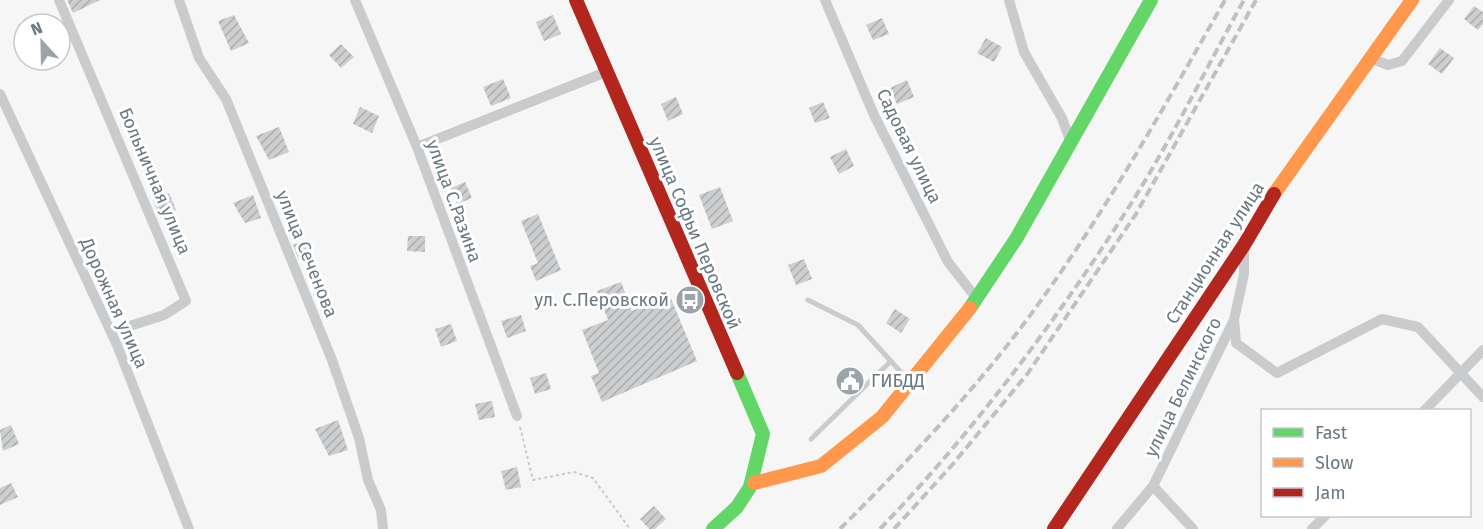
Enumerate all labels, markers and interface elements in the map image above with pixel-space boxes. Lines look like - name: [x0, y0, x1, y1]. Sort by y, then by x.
- north arrow: [12, 12, 72, 72]
- text: N: [28, 18, 45, 39]
- street label: Садовая улица: [872, 85, 946, 207]
- street label: Больничная улица: [114, 104, 196, 258]
- street label: улица Софьи Перовской: [644, 133, 746, 333]
- street label: улица С.Разина: [422, 137, 486, 265]
- street label: Станционная улица: [1161, 178, 1269, 328]
- street label: улица Сеченова: [271, 187, 343, 321]
- street label: Дорожная улица: [75, 233, 153, 372]
- bus stop icon: ул. С.Перовской: [674, 284, 706, 316]
- place label: ул. С.Перовской: [534, 289, 669, 311]
- street label: улица Белинского: [1140, 313, 1226, 461]
- public building icon: ГИБДД: [834, 365, 866, 397]
- place label: ГИБДД: [871, 370, 925, 392]
- legend: [1261, 409, 1471, 517]
- text: Fast: [1315, 422, 1348, 444]
- text: Slow: [1315, 452, 1354, 474]
- text: Jam: [1315, 482, 1346, 504]

